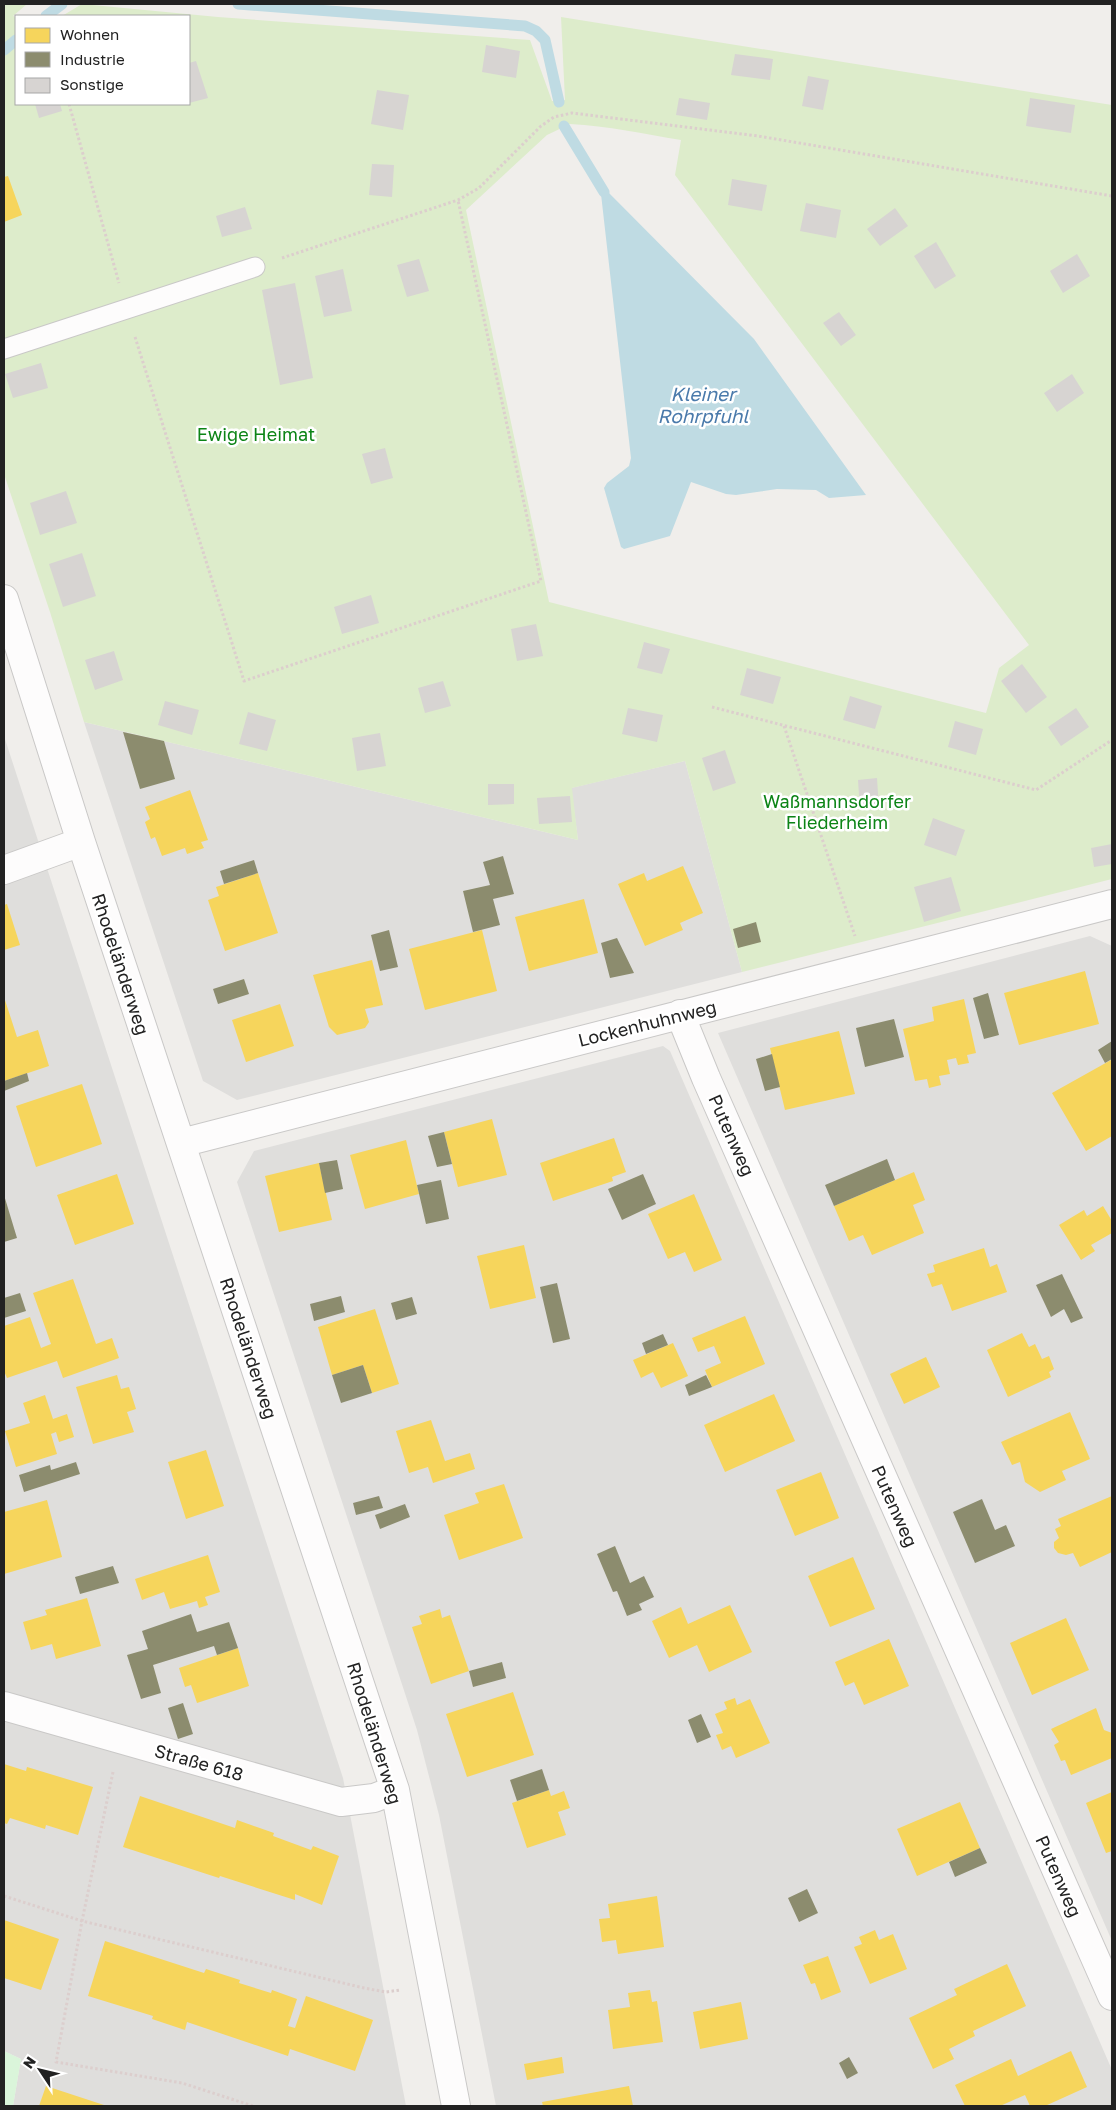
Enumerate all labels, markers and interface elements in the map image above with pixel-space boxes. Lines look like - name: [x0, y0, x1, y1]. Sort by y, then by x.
- legend: [15, 15, 190, 105]
- text: Wohnen: [60, 25, 119, 43]
- text: Industrie: [60, 50, 125, 68]
- text: Sonstige: [60, 75, 124, 93]
- water label: Kleiner Rohrpfuhl: [658, 382, 749, 427]
- park label: Ewige Heimat: [197, 423, 315, 445]
- park label: Waßmannsdorfer Fliederheim: [763, 790, 911, 833]
- street label: Rhodeländerweg: [88, 890, 154, 1038]
- street label: Lockenhuhnweg: [576, 995, 718, 1051]
- street label: Putenweg: [704, 1091, 760, 1179]
- street label: Rhodeländerweg: [216, 1274, 282, 1422]
- street label: Putenweg: [867, 1462, 923, 1550]
- street label: Rhodeländerweg: [343, 1659, 407, 1807]
- street label: Straße 618: [152, 1739, 246, 1785]
- street label: Putenweg: [1031, 1832, 1087, 1920]
- north arrow: [15, 2045, 65, 2095]
- text: N: [19, 2053, 39, 2071]

